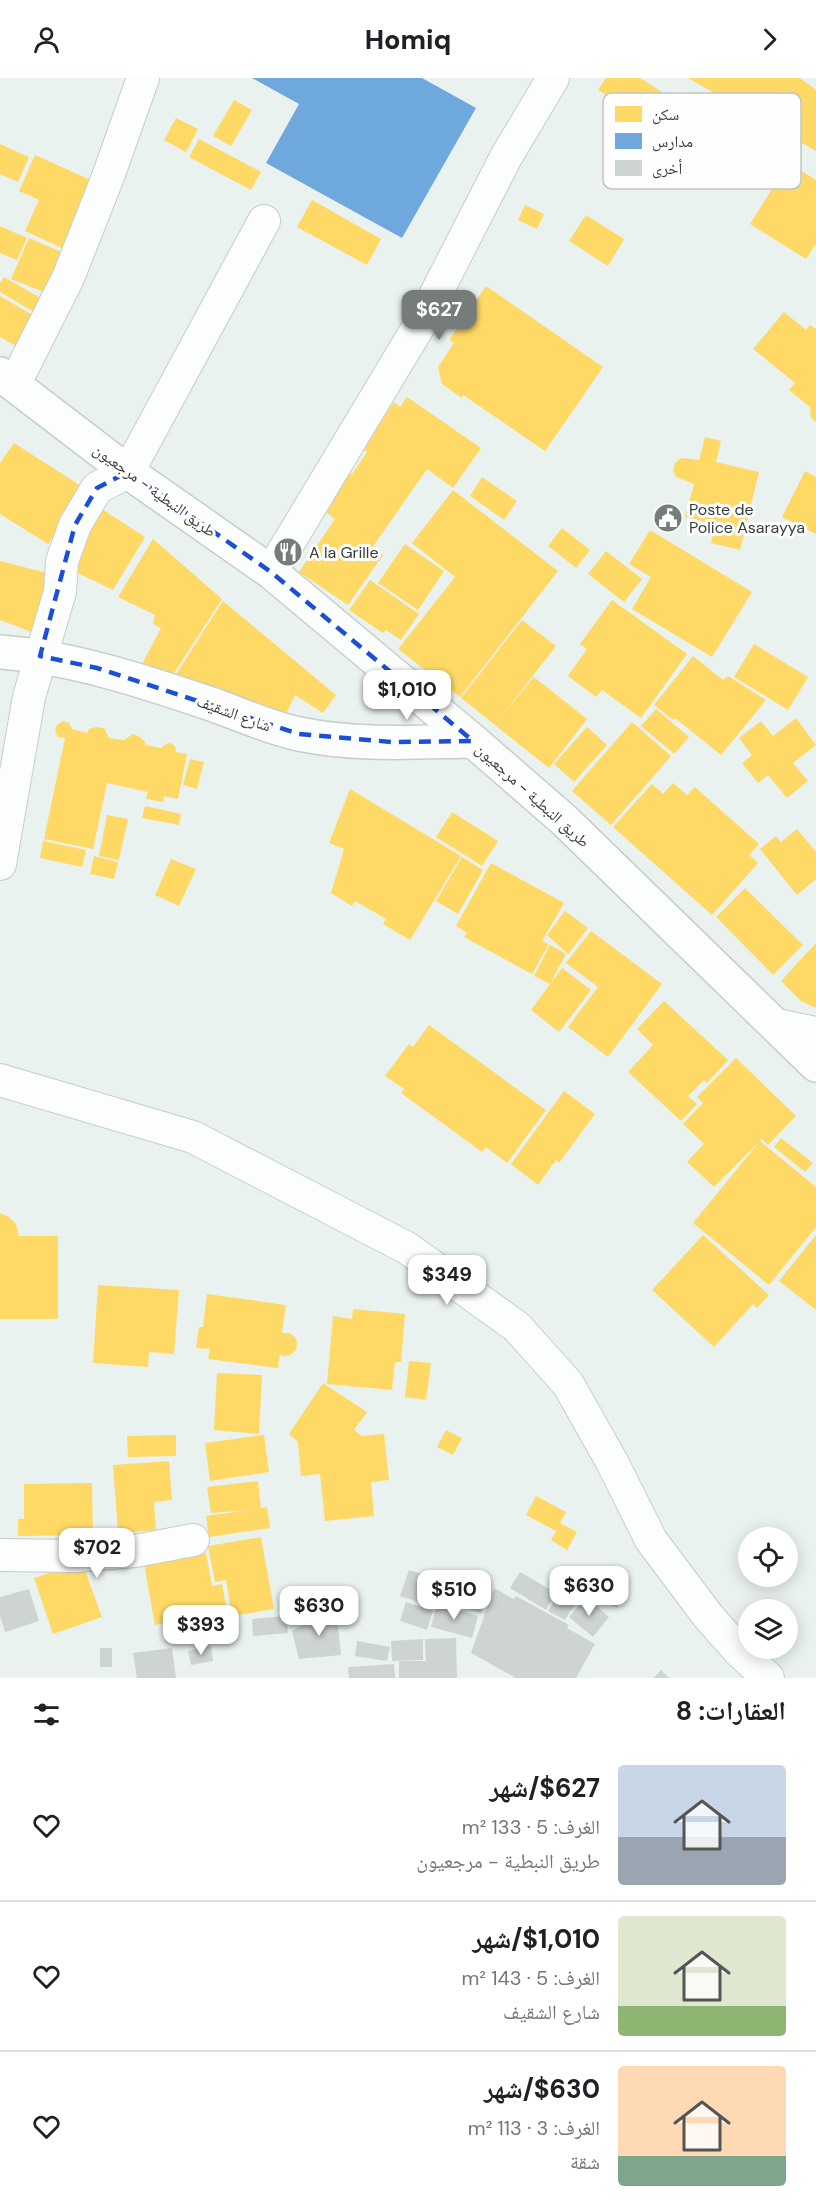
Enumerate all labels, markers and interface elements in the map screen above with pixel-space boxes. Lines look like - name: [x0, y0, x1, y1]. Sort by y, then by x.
- text: Homiq: [365, 22, 451, 57]
- icon: person: [30, 23, 63, 56]
- icon: forward: [753, 23, 786, 56]
- legend: [603, 93, 801, 189]
- text: سكن: [652, 104, 679, 125]
- text: مدارس: [652, 131, 693, 152]
- text: أخرى: [652, 158, 682, 179]
- pin: $627: [403, 290, 475, 341]
- text: $627: [416, 296, 462, 322]
- street label: طريق النبطية - مرجعيون: [89, 439, 220, 542]
- place label: Poste de Police Asarayya: [689, 499, 805, 538]
- public building icon: Poste de Police Asarayya: [652, 502, 684, 534]
- restaurant icon: A la Grille: [272, 536, 304, 568]
- place label: A la Grille: [309, 542, 379, 563]
- pin: $1,010: [358, 670, 456, 721]
- text: $1,010: [377, 676, 437, 702]
- street label: شارع الشقيف: [194, 690, 274, 737]
- street label: طريق النبطية - مرجعيون: [471, 738, 594, 852]
- pin: $349: [411, 1255, 483, 1306]
- text: $349: [422, 1261, 472, 1287]
- map controls: [738, 1527, 798, 1659]
- button: locate: [738, 1527, 798, 1587]
- pin: $702: [61, 1528, 133, 1579]
- text: $702: [73, 1534, 121, 1560]
- pin: $630: [553, 1566, 625, 1617]
- pin: $510: [418, 1570, 490, 1621]
- text: $630: [564, 1572, 614, 1598]
- text: $510: [431, 1576, 477, 1602]
- pin: $630: [283, 1586, 355, 1637]
- text: $630: [294, 1592, 344, 1618]
- button: layers: [738, 1599, 798, 1659]
- pin: $393: [165, 1605, 237, 1656]
- text: $393: [177, 1611, 225, 1637]
- text: العقارات: 8: [676, 1694, 786, 1728]
- icon: filters: [30, 1698, 63, 1731]
- text: $627/شهر: [489, 1771, 600, 1805]
- icon: home: [666, 1789, 738, 1861]
- icon: heart: [30, 1809, 63, 1842]
- text: الغرف: 5 · 133 m²: [462, 1814, 600, 1840]
- text: طريق النبطية - مرجعيون: [416, 1848, 600, 1874]
- text: $1,010/شهر: [472, 1922, 600, 1956]
- icon: home: [666, 1940, 738, 2012]
- icon: heart: [30, 1960, 63, 1993]
- text: الغرف: 5 · 143 m²: [462, 1965, 600, 1991]
- text: شارع الشقيف: [503, 1999, 600, 2025]
- text: $630/شهر: [484, 2072, 600, 2106]
- icon: home: [666, 2090, 738, 2162]
- icon: heart: [30, 2110, 63, 2143]
- text: الغرف: 3 · 113 m²: [468, 2115, 600, 2141]
- text: شقة: [570, 2149, 600, 2175]

